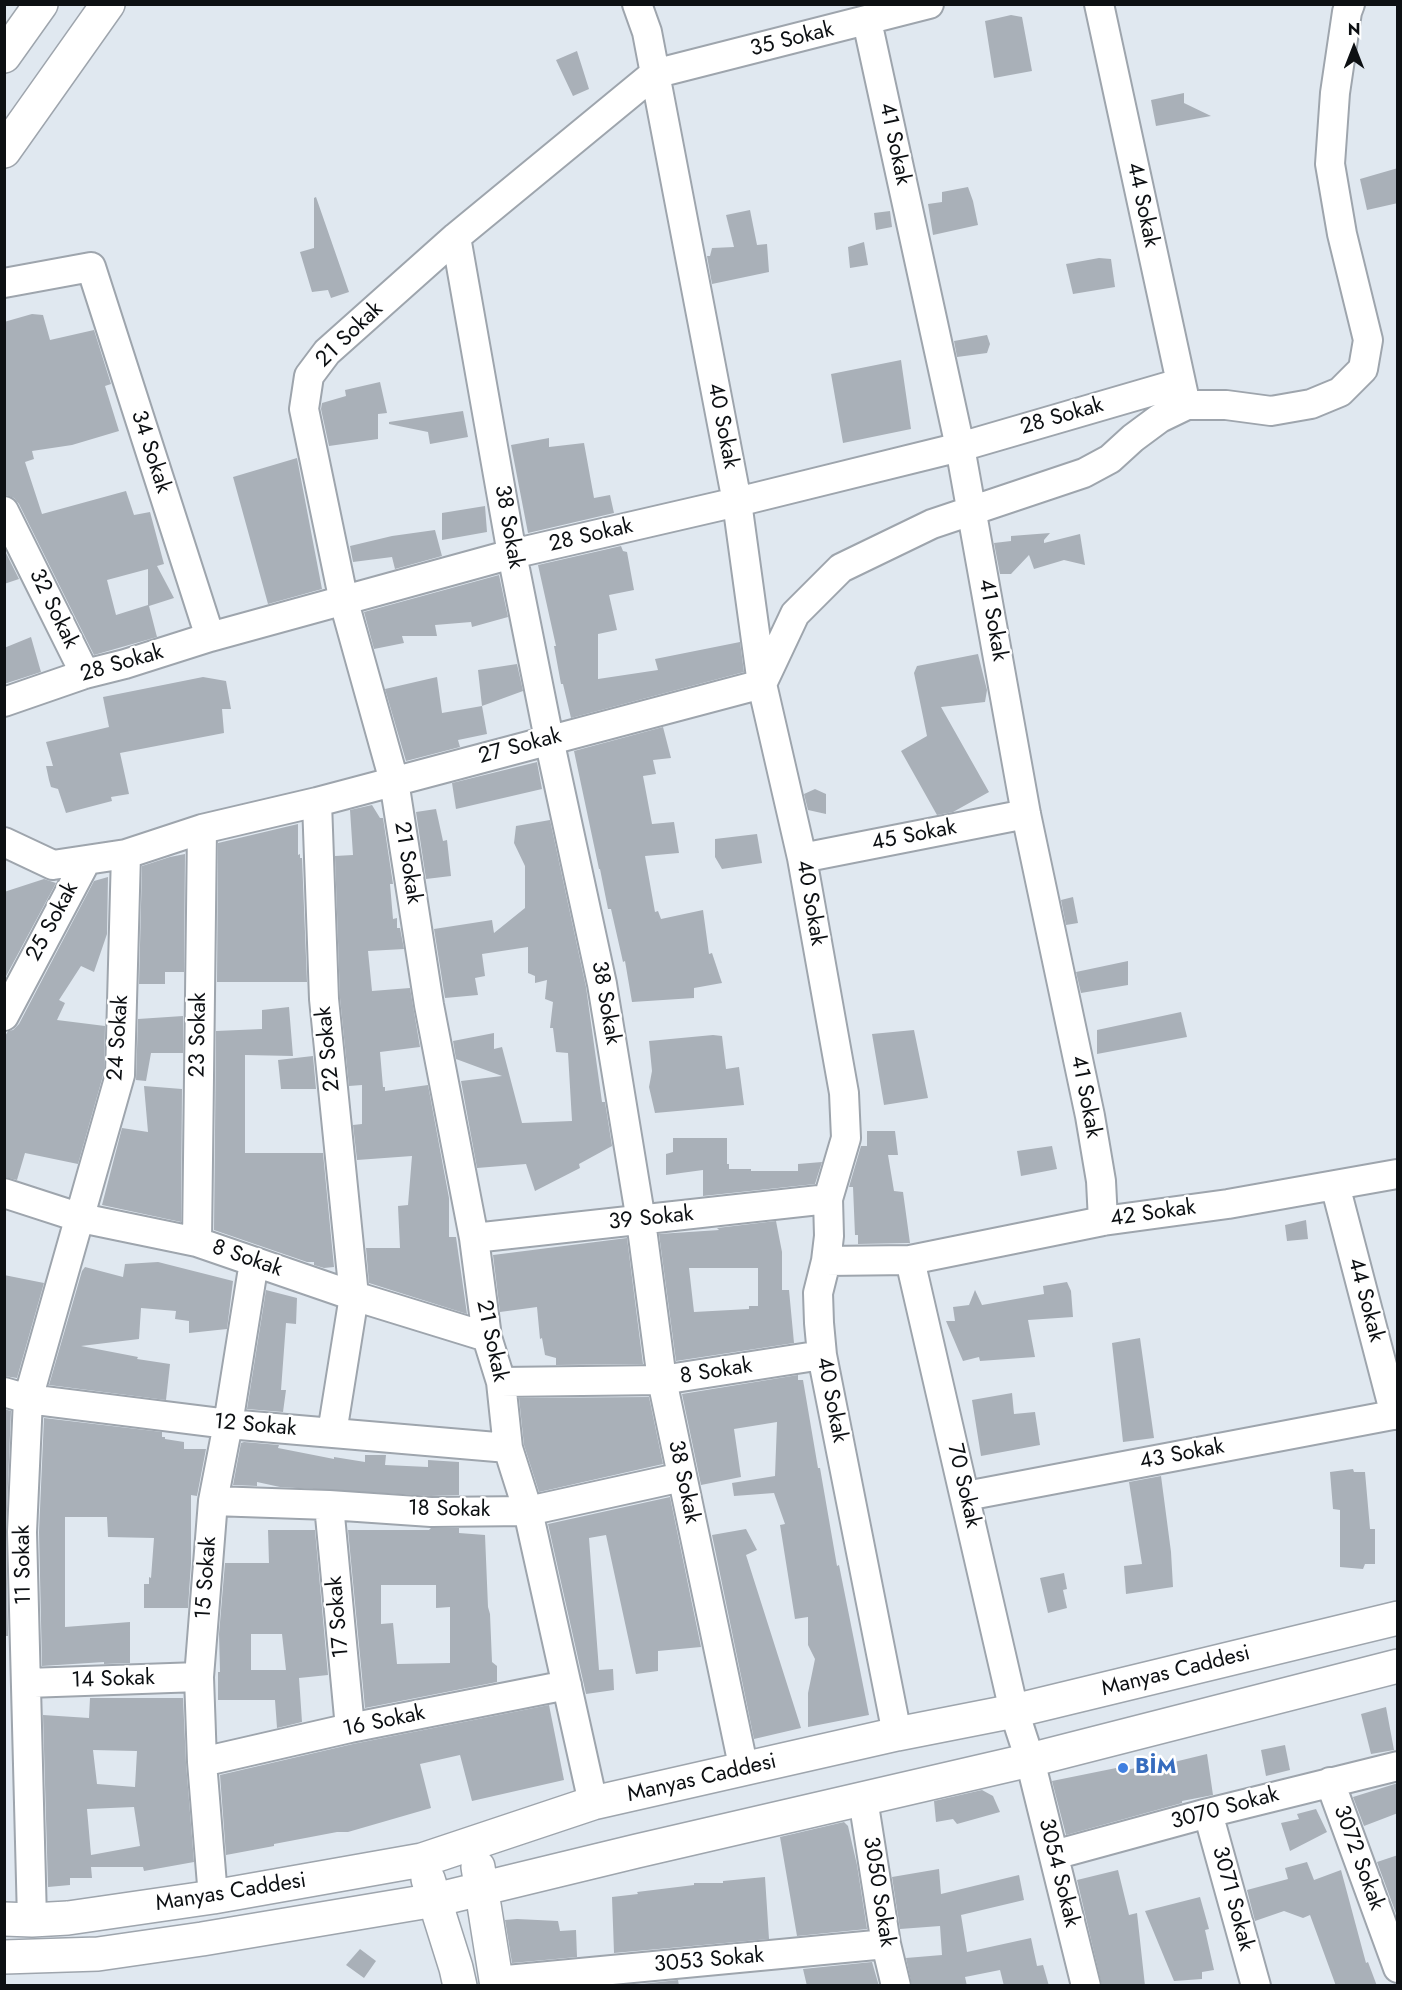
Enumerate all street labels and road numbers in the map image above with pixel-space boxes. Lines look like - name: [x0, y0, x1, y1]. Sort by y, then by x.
- street label: 35 Sokak: [748, 17, 836, 63]
- street label: 41 Sokak: [872, 100, 916, 188]
- street label: 44 Sokak: [1120, 160, 1164, 250]
- street label: 21 Sokak: [311, 297, 389, 373]
- street label: 40 Sokak: [701, 381, 743, 471]
- street label: 28 Sokak: [1017, 393, 1107, 441]
- street label: 34 Sokak: [124, 407, 176, 497]
- street label: 38 Sokak: [488, 483, 528, 571]
- street label: 28 Sokak: [547, 514, 635, 558]
- street label: 32 Sokak: [22, 565, 84, 653]
- street label: 41 Sokak: [972, 577, 1012, 663]
- street label: 28 Sokak: [77, 640, 167, 688]
- street label: 27 Sokak: [476, 723, 564, 771]
- street label: 45 Sokak: [869, 815, 959, 857]
- street label: 21 Sokak: [387, 820, 427, 906]
- street label: 40 Sokak: [789, 858, 831, 948]
- street label: 25 Sokak: [21, 878, 85, 966]
- street label: 38 Sokak: [585, 959, 625, 1047]
- street label: 23 Sokak: [185, 992, 213, 1078]
- street label: 24 Sokak: [103, 994, 135, 1082]
- street label: 22 Sokak: [311, 1005, 347, 1093]
- street label: 41 Sokak: [1064, 1054, 1106, 1140]
- street label: 42 Sokak: [1109, 1195, 1197, 1233]
- street label: 39 Sokak: [607, 1201, 695, 1237]
- street label: 8 Sokak: [208, 1235, 286, 1283]
- street label: 44 Sokak: [1341, 1255, 1389, 1345]
- street label: 21 Sokak: [469, 1298, 513, 1384]
- street label: 8 Sokak: [678, 1353, 754, 1391]
- street label: 40 Sokak: [810, 1355, 852, 1445]
- street label: 12 Sokak: [212, 1409, 298, 1443]
- street label: 43 Sokak: [1138, 1434, 1226, 1476]
- street label: 38 Sokak: [661, 1438, 705, 1526]
- street label: 70 Sokak: [941, 1441, 985, 1531]
- street label: 18 Sokak: [408, 1496, 490, 1524]
- street label: 11 Sokak: [10, 1525, 38, 1605]
- street label: 15 Sokak: [191, 1536, 223, 1620]
- street label: 17 Sokak: [322, 1575, 356, 1659]
- street label: Manyas Caddesi: [1099, 1641, 1253, 1703]
- street label: 14 Sokak: [71, 1665, 155, 1695]
- street label: 16 Sokak: [341, 1700, 427, 1744]
- street label: Manyas Caddesi: [625, 1749, 779, 1809]
- street label: 3070 Sokak: [1168, 1782, 1282, 1836]
- street label: 3072 Sokak: [1327, 1802, 1389, 1914]
- street label: 3054 Sokak: [1032, 1816, 1084, 1930]
- street label: 3050 Sokak: [856, 1835, 900, 1949]
- street label: 3071 Sokak: [1205, 1844, 1259, 1954]
- street label: Manyas Caddesi: [154, 1868, 308, 1918]
- street label: 3053 Sokak: [653, 1943, 765, 1979]

